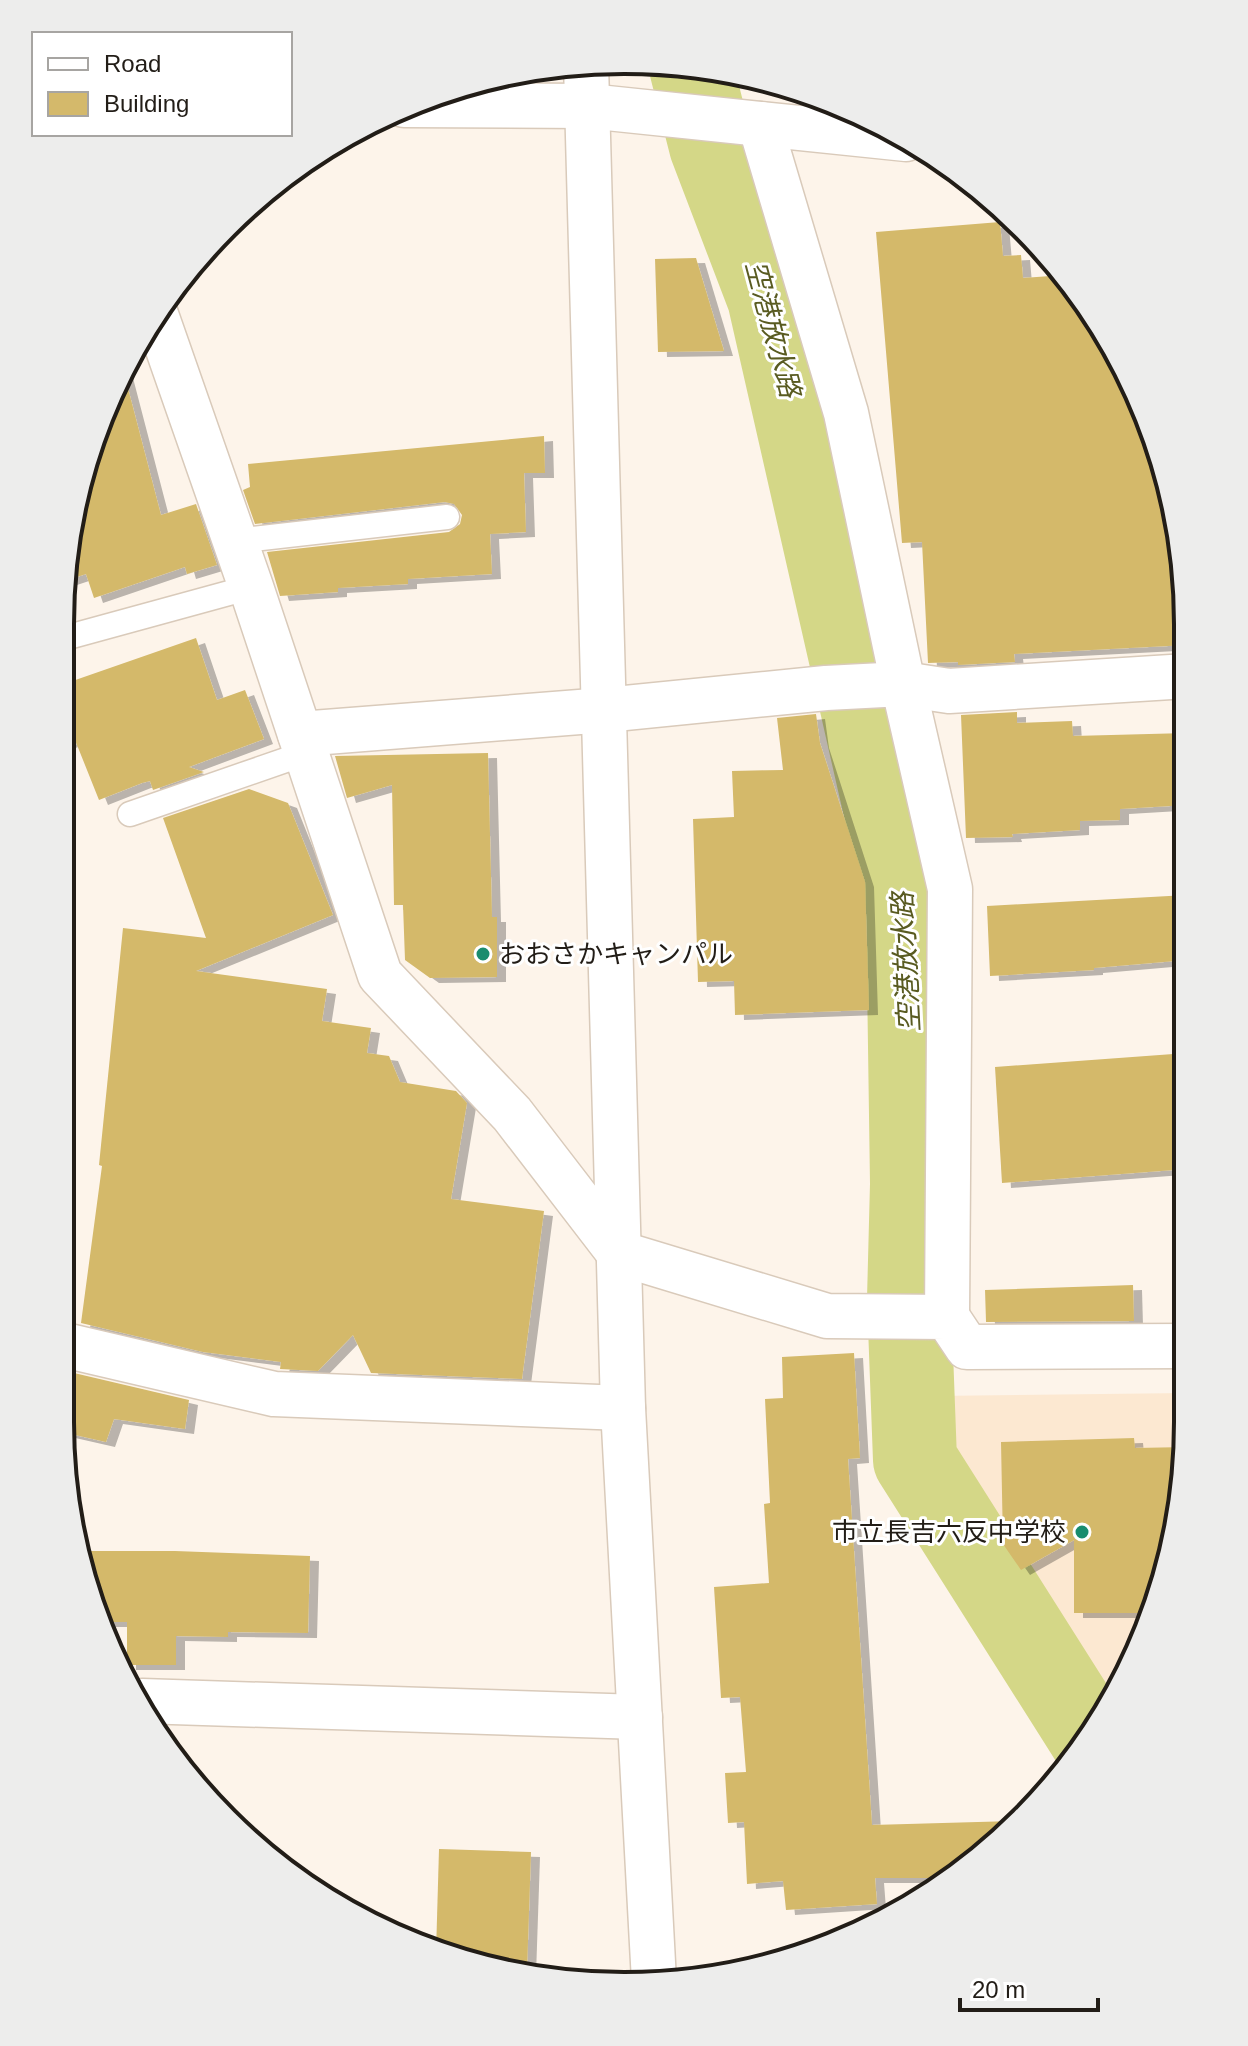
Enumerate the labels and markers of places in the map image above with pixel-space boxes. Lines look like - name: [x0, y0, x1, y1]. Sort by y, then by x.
- place label: おおさかキャンパル: [499, 939, 733, 969]
- marker: おおさかキャンパル: [474, 945, 492, 963]
- place label: 市立長吉六反中学校: [832, 1517, 1066, 1547]
- marker: 市立長吉六反中学校: [1073, 1523, 1091, 1541]

